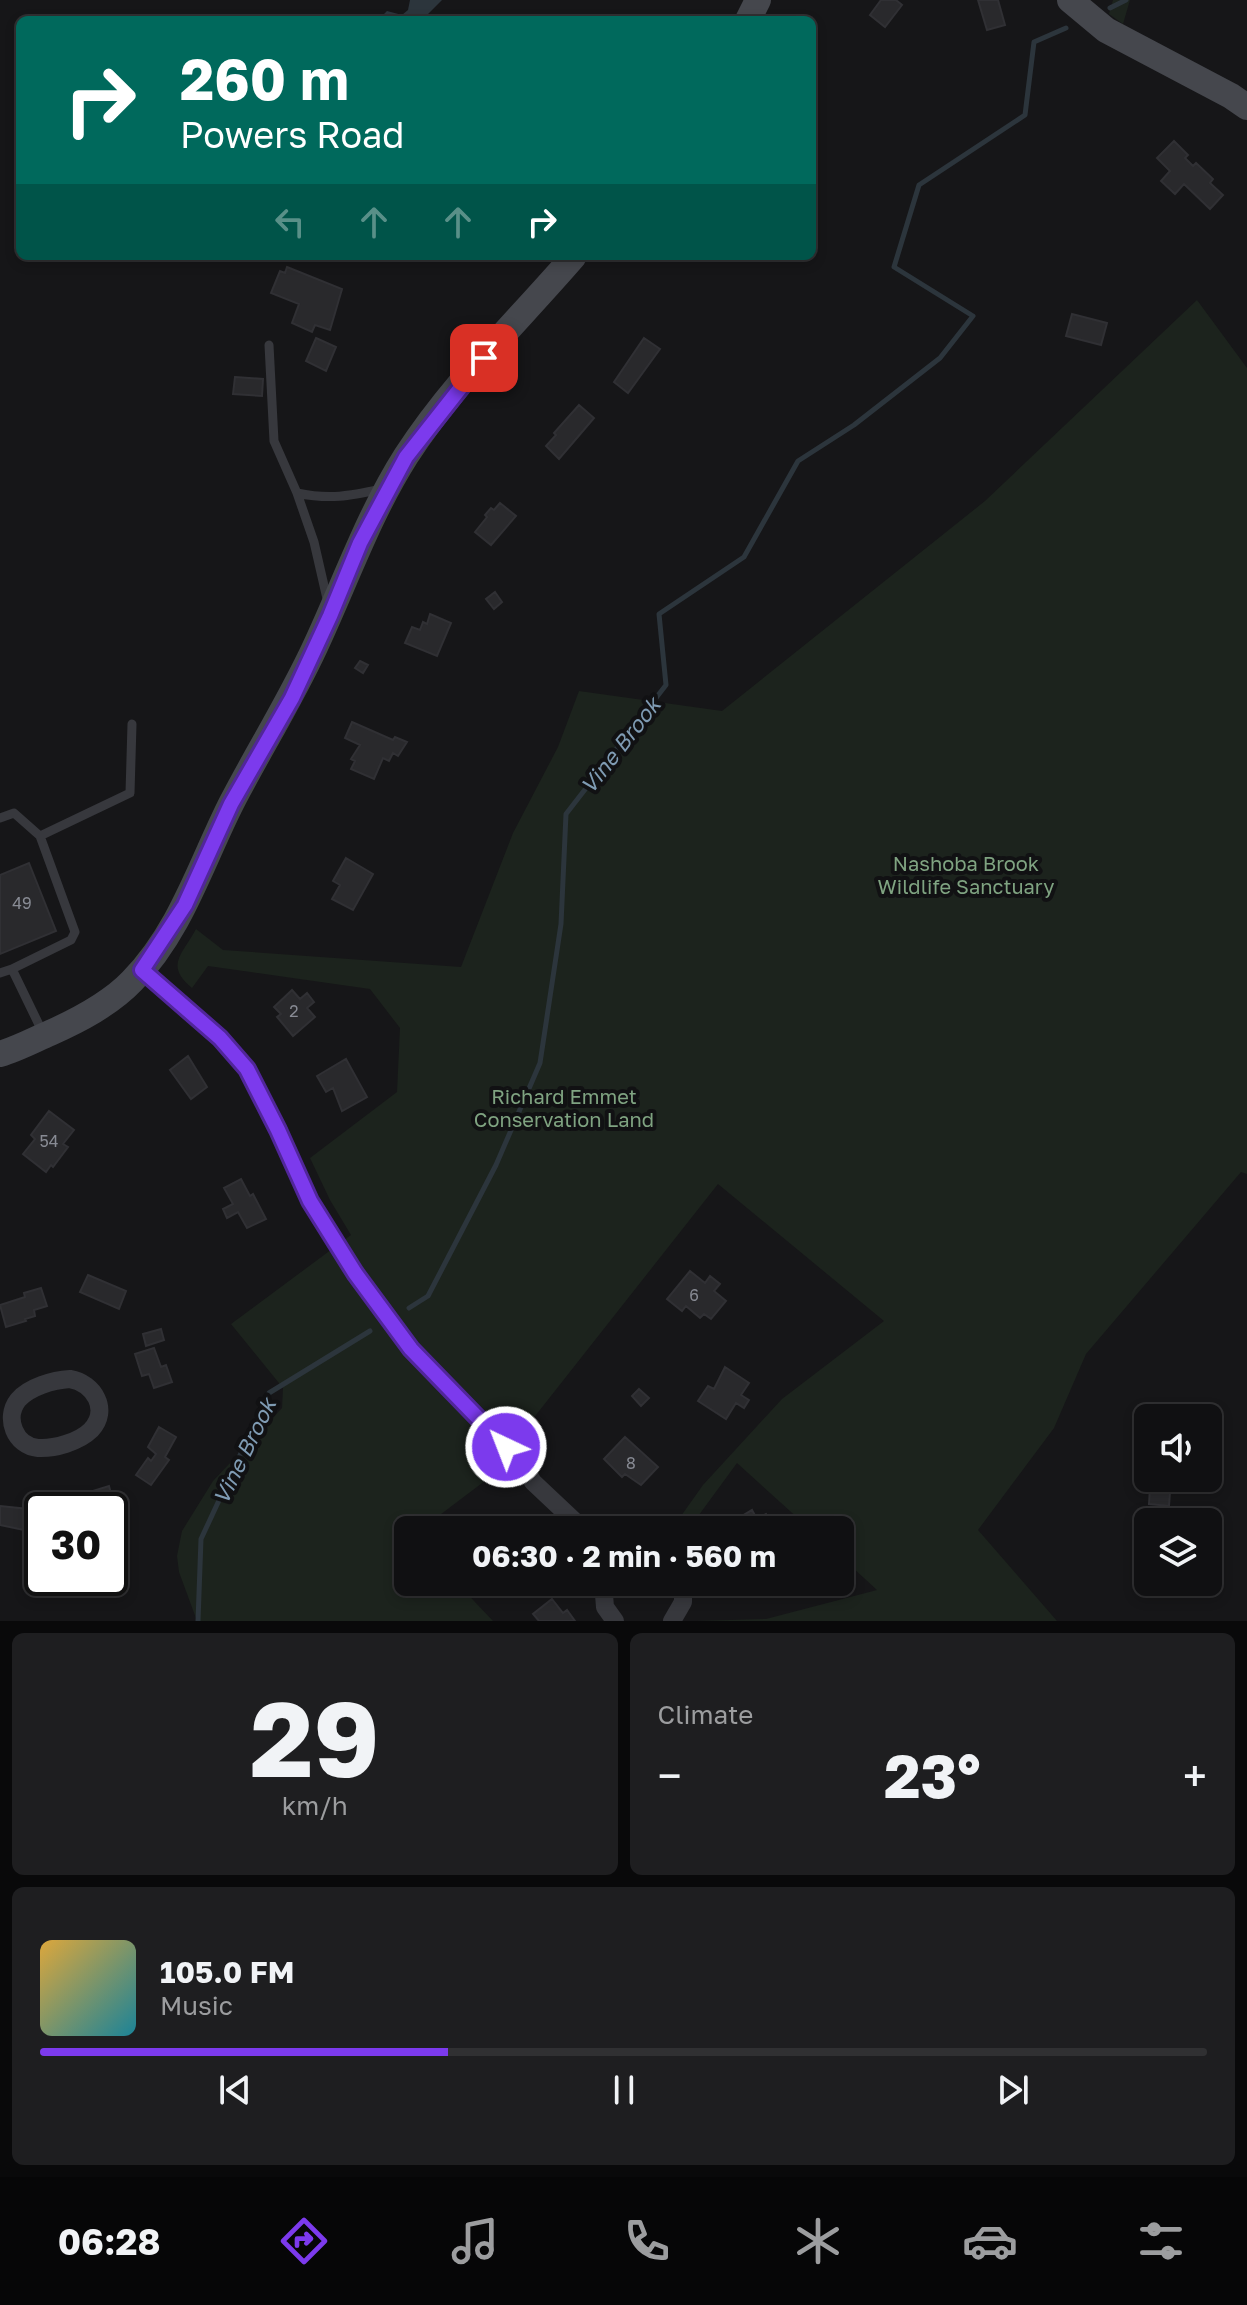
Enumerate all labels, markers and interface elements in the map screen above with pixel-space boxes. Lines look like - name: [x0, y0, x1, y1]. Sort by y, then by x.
- text: 260 m: [180, 45, 349, 112]
- icon: right: [48, 48, 152, 152]
- text: Powers Road: [180, 113, 404, 156]
- icon: left: [268, 200, 312, 244]
- icon: ahead: [352, 200, 396, 244]
- icon: ahead: [436, 200, 480, 244]
- icon: right: [520, 200, 564, 244]
- pin: [450, 324, 518, 392]
- icon: arrive: [462, 336, 506, 380]
- water label: Vine Brook: [574, 690, 667, 798]
- park label: Nashoba Brook Wildlife Sanctuary: [878, 851, 1054, 898]
- house number: 49: [12, 893, 32, 913]
- house number: 2: [289, 1001, 299, 1021]
- park label: Richard Emmet Conservation Land: [474, 1084, 654, 1131]
- house number: 54: [39, 1131, 59, 1151]
- house number: 6: [689, 1285, 699, 1305]
- water label: Vine Brook: [207, 1391, 282, 1508]
- map controls: [1134, 1404, 1222, 1596]
- button: sound: [1134, 1404, 1222, 1492]
- position arrow: [464, 1405, 548, 1489]
- house number: 8: [626, 1453, 636, 1473]
- speed limit sign: 30: [24, 1492, 128, 1596]
- button: layers: [1134, 1508, 1222, 1596]
- text: 06:30 · 2 min · 560 m: [472, 1538, 776, 1574]
- text: 29: [250, 1675, 379, 1800]
- text: Climate: [658, 1699, 753, 1730]
- text: 23°: [884, 1739, 981, 1811]
- text: −: [658, 1749, 682, 1802]
- text: +: [1183, 1749, 1207, 1802]
- text: km/h: [282, 1790, 348, 1821]
- text: 105.0 FM: [160, 1954, 294, 1990]
- text: Music: [160, 1990, 233, 2021]
- icon: previous: [213, 2068, 257, 2112]
- icon: pause: [602, 2068, 646, 2112]
- icon: next: [991, 2068, 1035, 2112]
- icon: directions: [276, 2213, 332, 2269]
- icon: music: [447, 2213, 503, 2269]
- icon: phone: [619, 2213, 675, 2269]
- icon: climate: [790, 2213, 846, 2269]
- icon: car: [962, 2213, 1018, 2269]
- icon: filters: [1133, 2213, 1189, 2269]
- text: 06:28: [58, 2220, 161, 2263]

